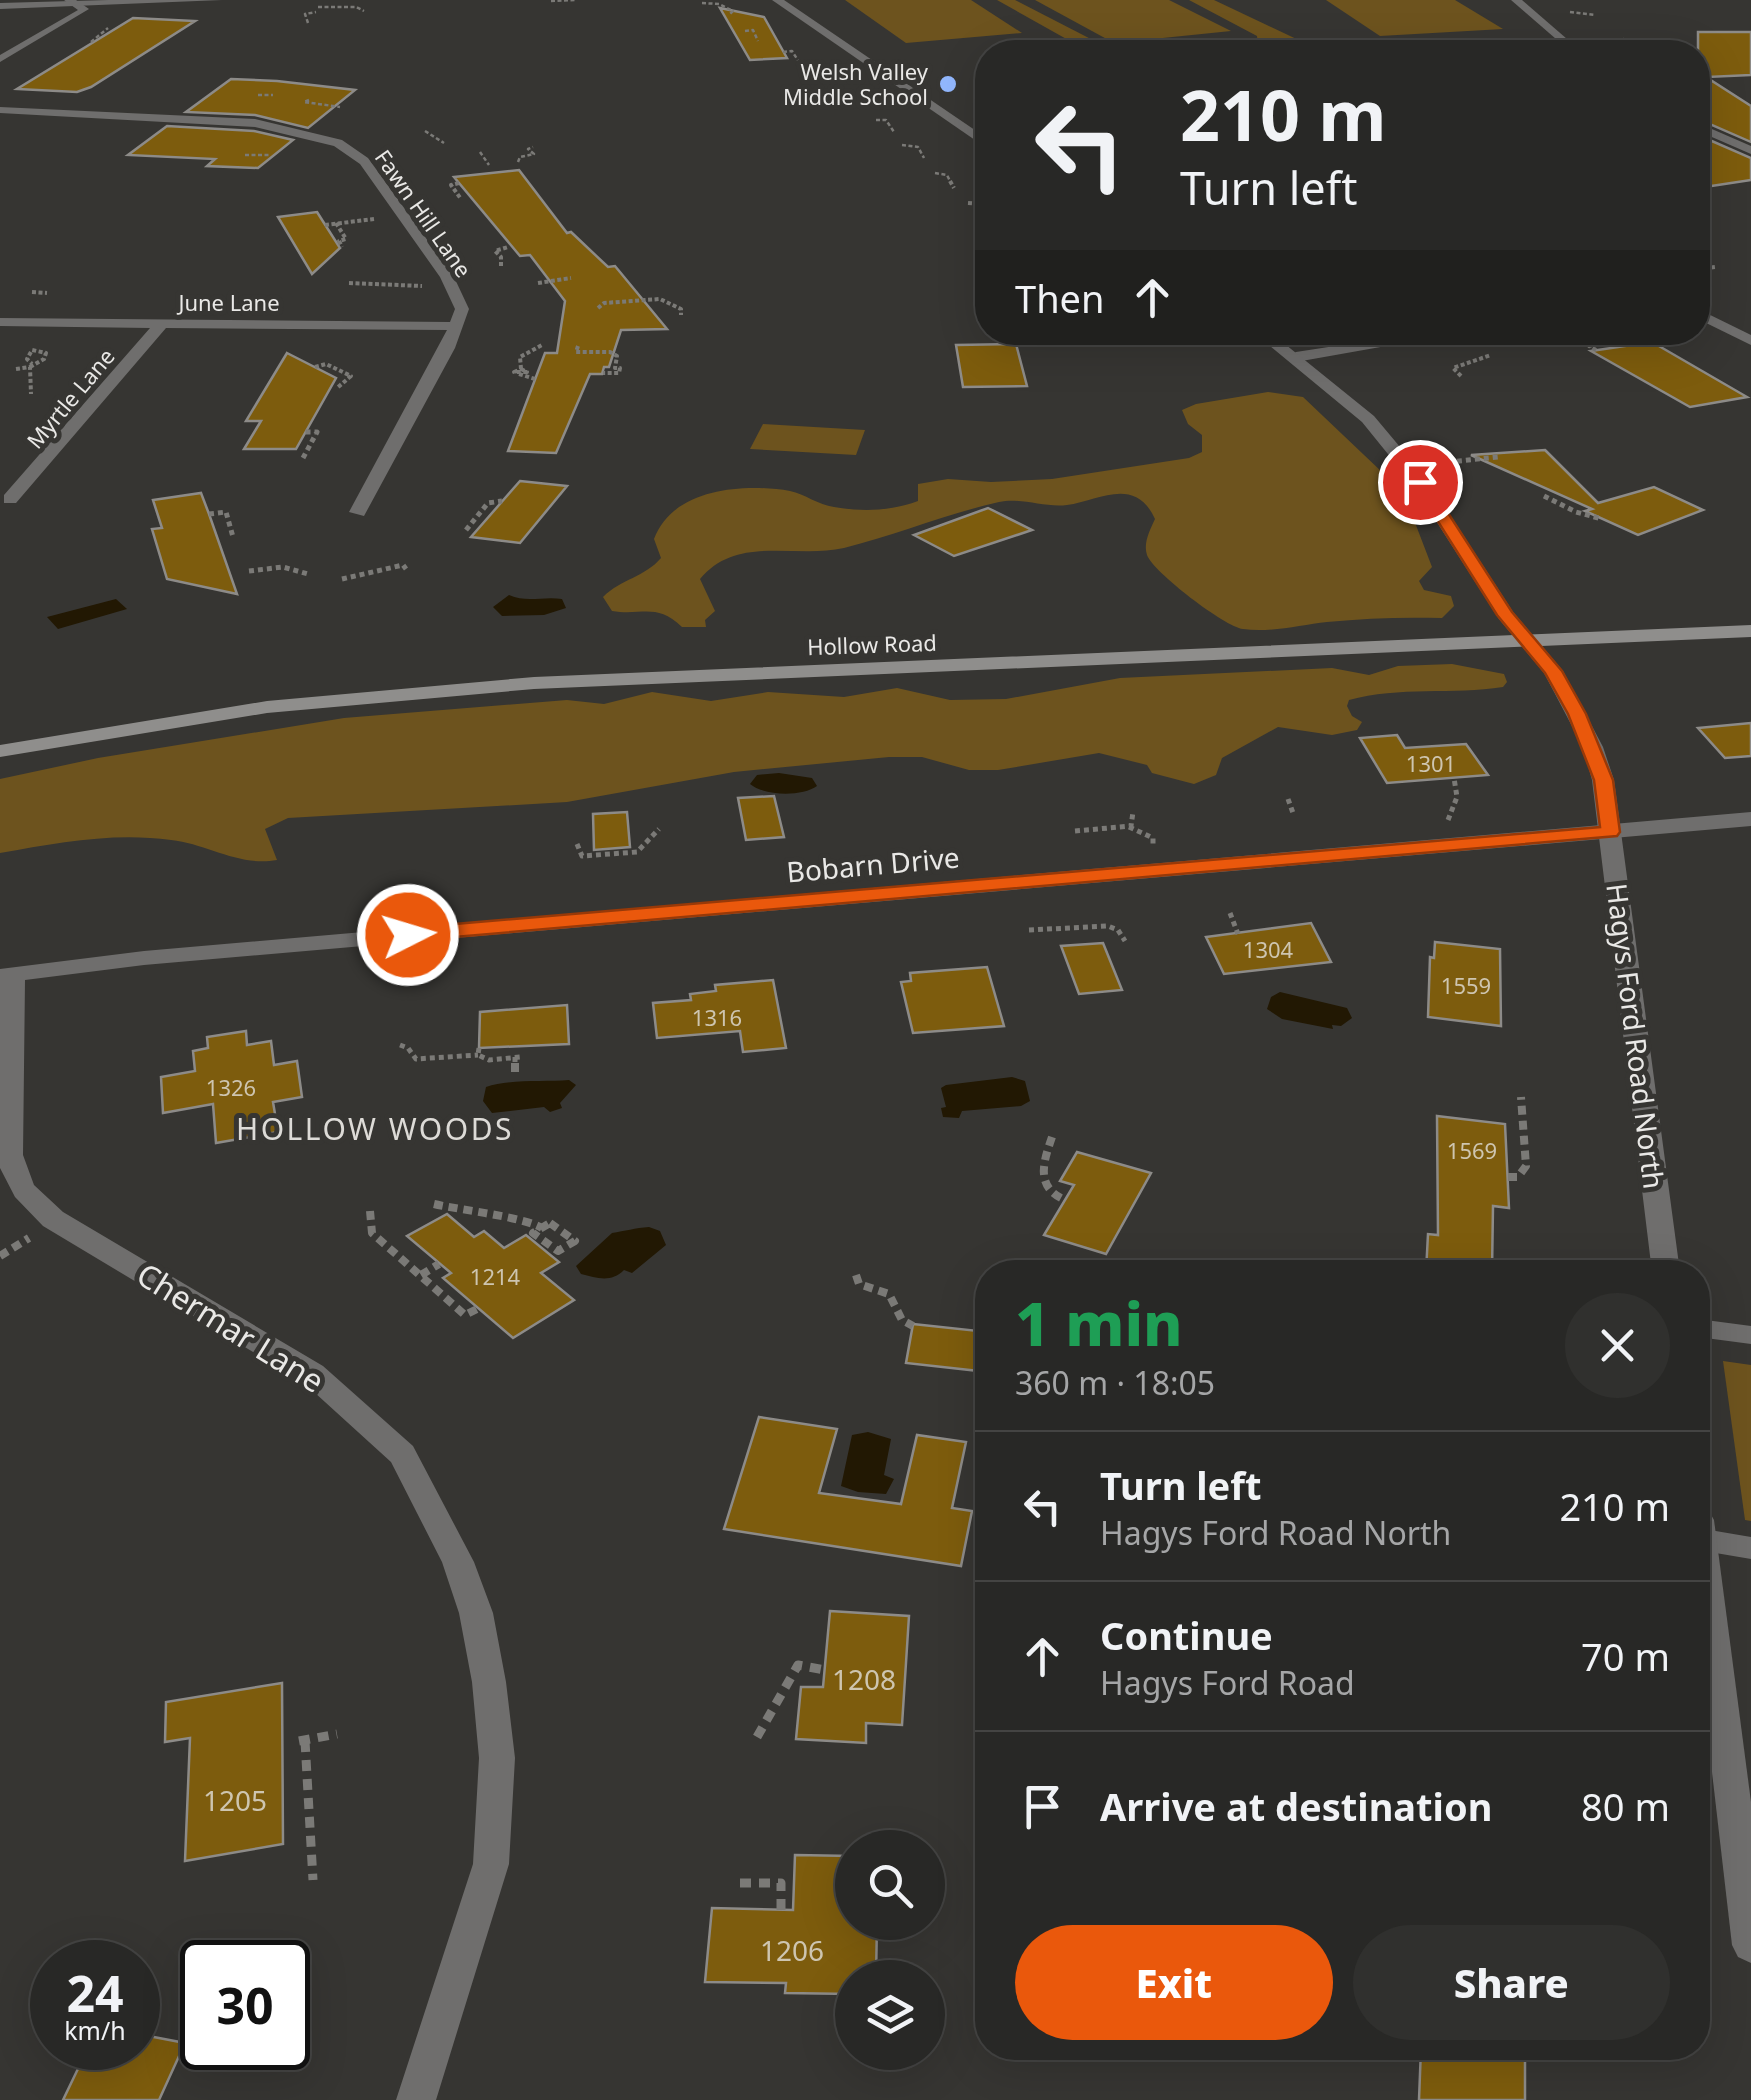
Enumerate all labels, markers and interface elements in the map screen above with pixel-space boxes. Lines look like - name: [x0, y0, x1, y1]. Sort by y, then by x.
- place label: Welsh Valley Middle School: [783, 56, 929, 111]
- text: 210 m: [1180, 66, 1387, 162]
- marker: Welsh Valley Middle School: [937, 73, 959, 95]
- icon: left: [1015, 80, 1145, 210]
- street label: Fawn Hill Lane: [369, 143, 479, 283]
- text: Turn left: [1180, 157, 1357, 218]
- icon: ahead: [1125, 270, 1180, 325]
- text: Then: [1015, 272, 1105, 324]
- street label: June Lane: [176, 287, 280, 317]
- street label: Myrtle Lane: [19, 342, 121, 454]
- pin: [1378, 440, 1463, 525]
- icon: arrive: [1393, 455, 1448, 510]
- street label: Hollow Road: [807, 627, 937, 661]
- house number: 1301: [1406, 748, 1456, 778]
- street label: Bobarn Drive: [785, 838, 961, 890]
- street label: Hagys Ford Road North: [1598, 881, 1674, 1191]
- position arrow: [356, 883, 460, 987]
- house number: 1304: [1243, 934, 1294, 964]
- house number: 1559: [1441, 970, 1491, 1000]
- house number: 1316: [692, 1002, 742, 1032]
- house number: 1326: [206, 1072, 256, 1102]
- district label: HOLLOW WOODS: [236, 1108, 514, 1149]
- house number: 1569: [1447, 1135, 1497, 1165]
- street label: Chermar Lane: [129, 1252, 333, 1402]
- house number: 1214: [470, 1261, 521, 1291]
- text: 1 min: [1015, 1282, 1183, 1364]
- button: close: [1565, 1293, 1670, 1398]
- text: 360 m · 18:05: [1015, 1361, 1215, 1404]
- text: Turn left: [1100, 1459, 1262, 1511]
- icon: left: [1015, 1479, 1070, 1534]
- text: 210 m: [1559, 1480, 1670, 1532]
- text: Hagys Ford Road North: [1100, 1511, 1451, 1554]
- text: Continue: [1100, 1609, 1273, 1661]
- icon: ahead: [1015, 1629, 1070, 1684]
- text: 70 m: [1581, 1630, 1670, 1682]
- house number: 1208: [832, 1660, 896, 1698]
- text: Hagys Ford Road: [1100, 1661, 1355, 1704]
- icon: arrive: [1015, 1779, 1070, 1834]
- text: Arrive at destination: [1100, 1780, 1492, 1832]
- text: 80 m: [1581, 1780, 1670, 1832]
- house number: 1205: [203, 1781, 267, 1819]
- map controls: [835, 1830, 945, 2070]
- button: search: [835, 1830, 945, 1940]
- button: Exit: [1015, 1925, 1333, 2040]
- button: Share: [1353, 1925, 1670, 2040]
- house number: 1206: [760, 1931, 824, 1969]
- speed limit sign: 30: [180, 1940, 310, 2070]
- text: 24: [66, 1959, 124, 2027]
- button: layers: [835, 1960, 945, 2070]
- text: km/h: [64, 2013, 126, 2047]

